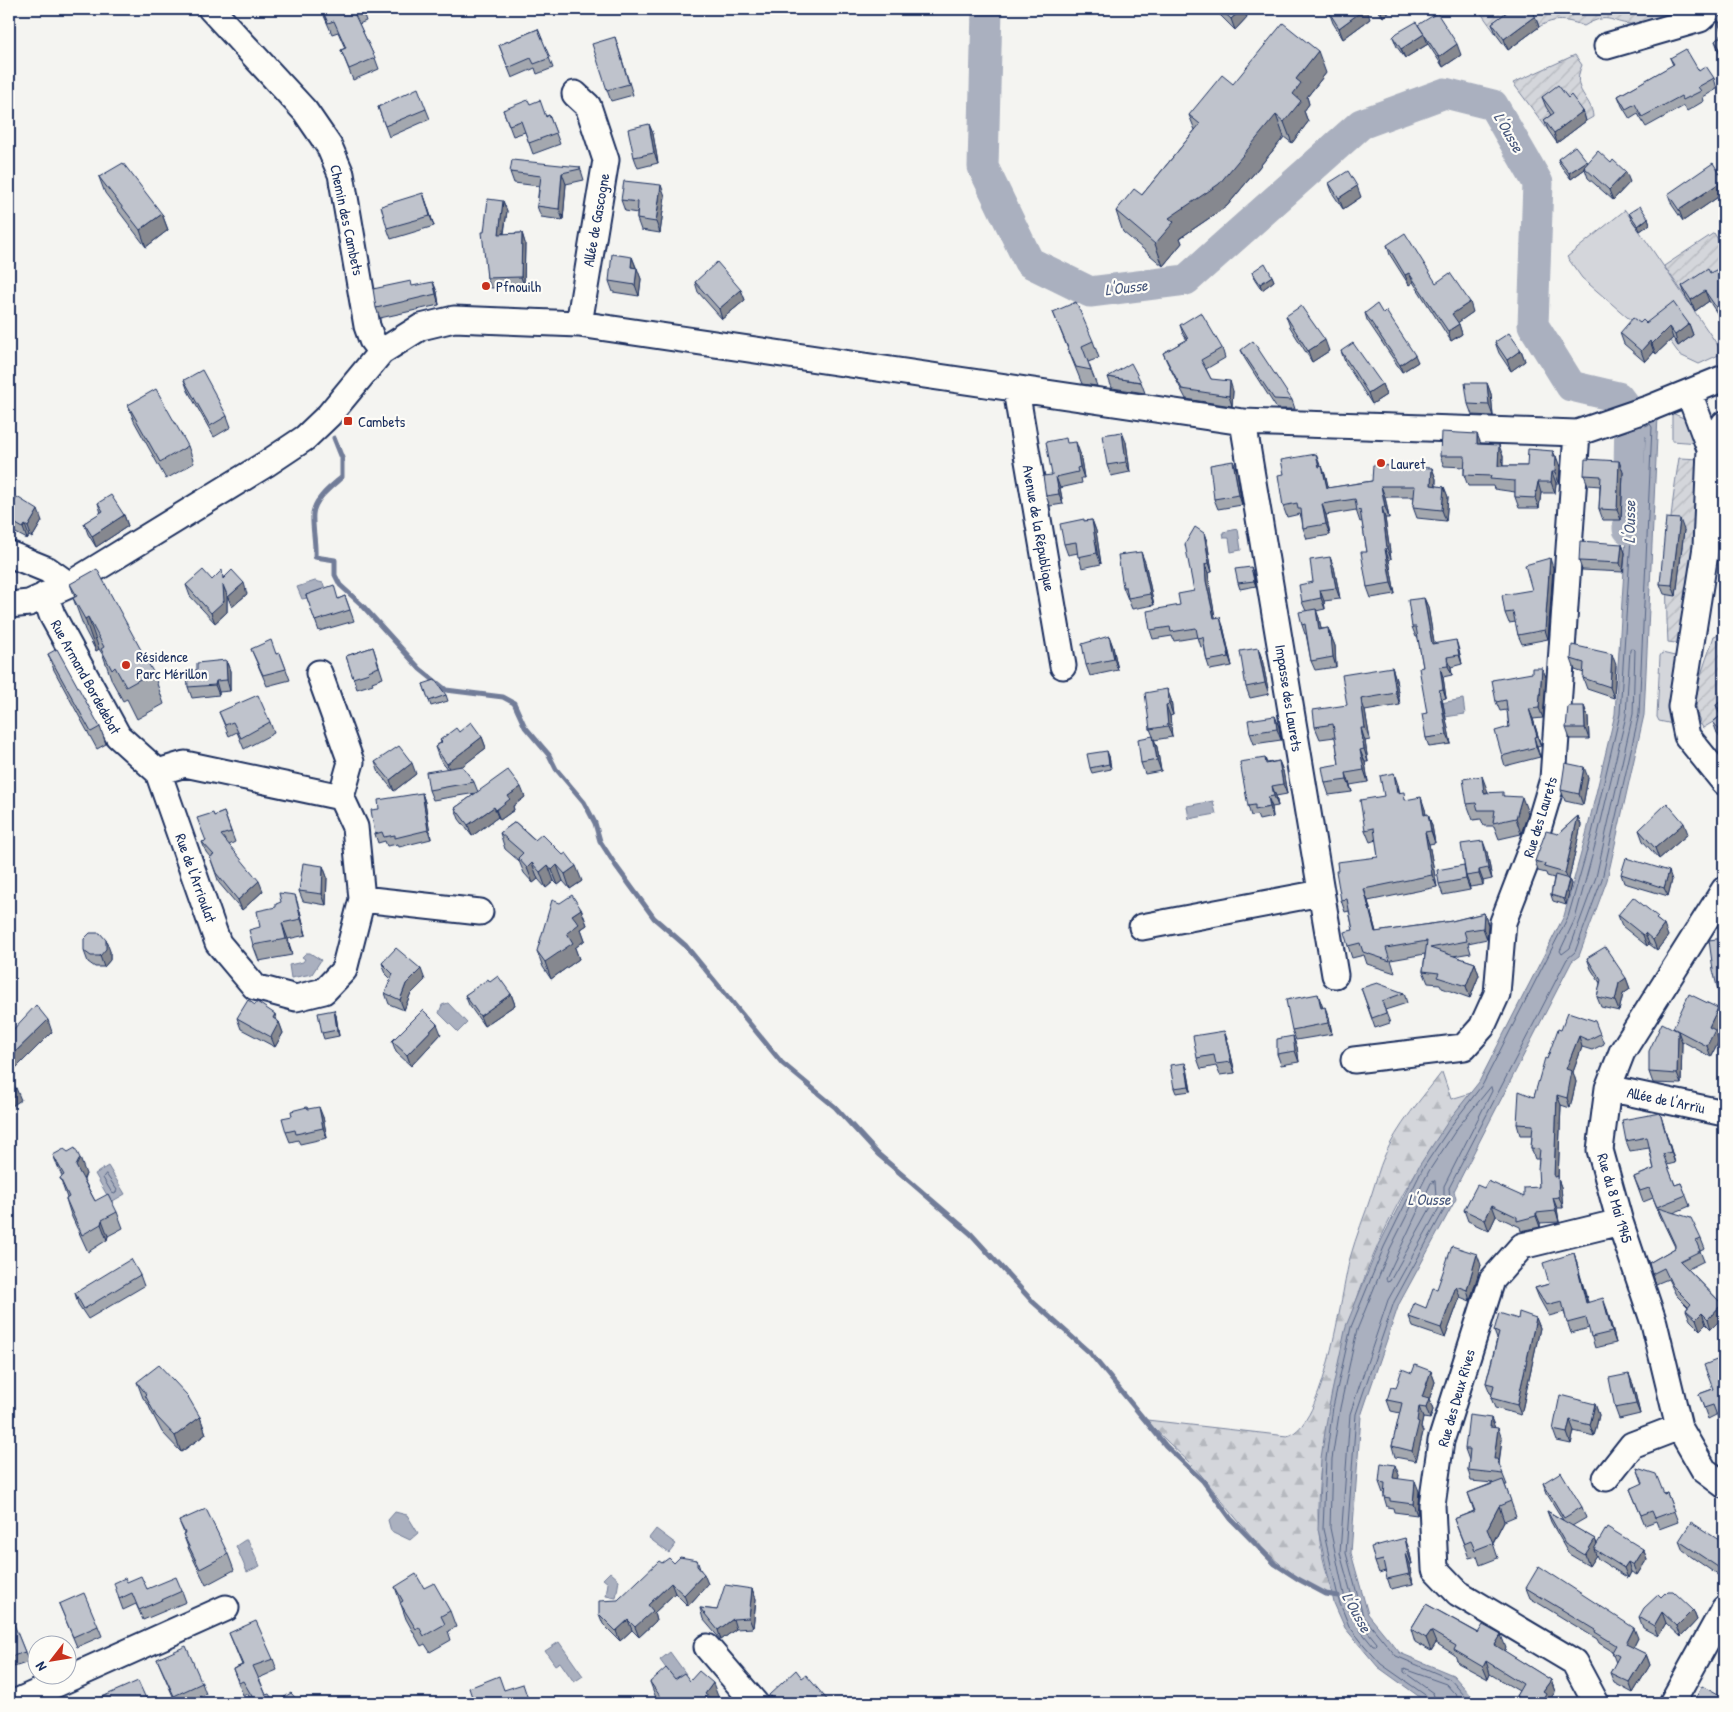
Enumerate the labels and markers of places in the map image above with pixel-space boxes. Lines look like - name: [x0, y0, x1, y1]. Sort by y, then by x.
- place label: Pfnouilh: [496, 276, 541, 297]
- marker: Pfnouilh: [480, 280, 492, 292]
- place label: Cambets: [358, 411, 406, 432]
- marker: Cambets: [342, 415, 354, 427]
- place label: Lauret: [1391, 453, 1426, 474]
- marker: Lauret: [1375, 457, 1387, 469]
- place label: Résidence Parc Mérillon: [136, 646, 208, 684]
- marker: Résidence Parc Mérillon: [120, 659, 132, 671]

